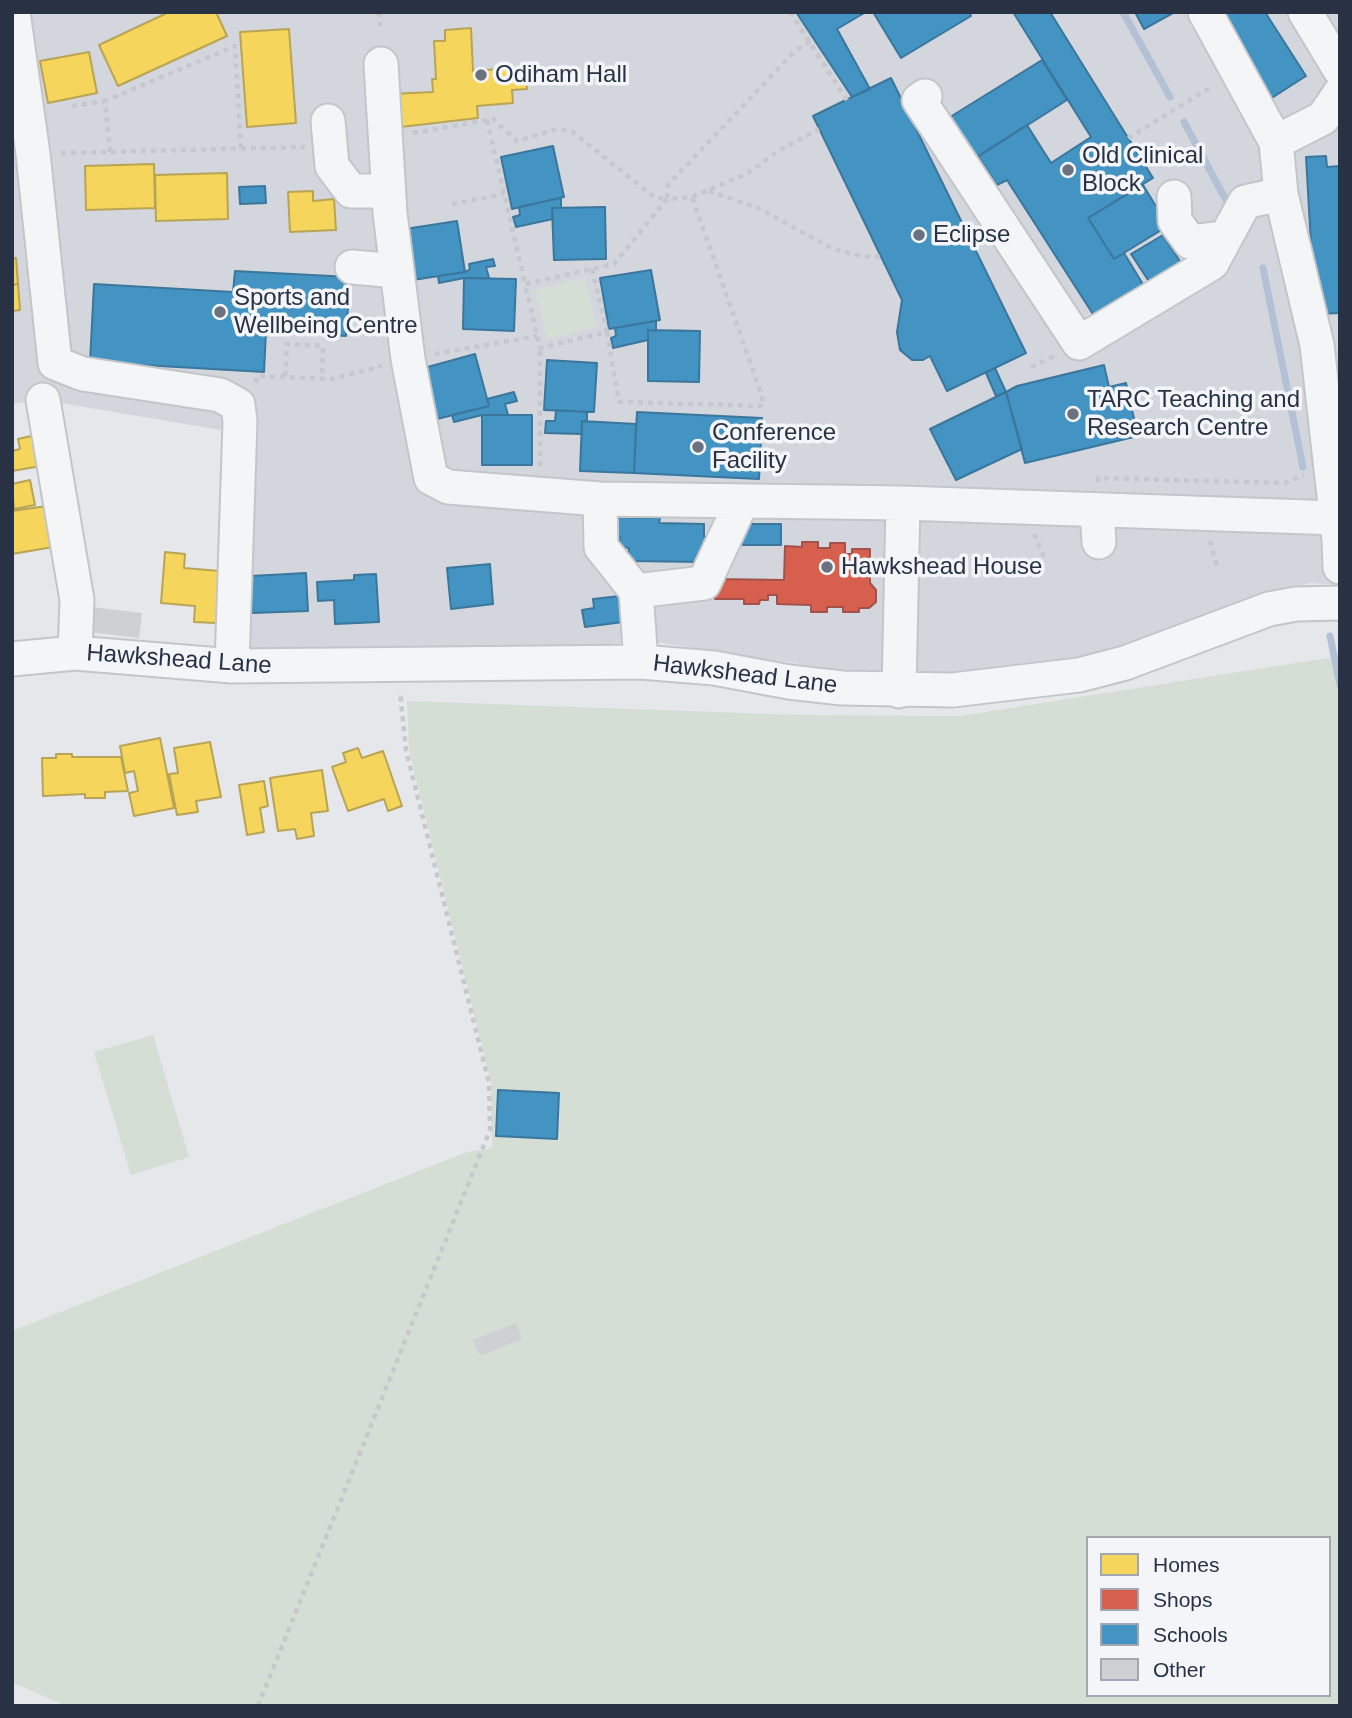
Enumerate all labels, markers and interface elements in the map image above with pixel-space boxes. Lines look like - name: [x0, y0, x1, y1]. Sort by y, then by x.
- place label: Odiham Hall: [495, 61, 627, 89]
- marker: Odiham Hall: [473, 67, 489, 83]
- place label: Old Clinical Block: [1082, 142, 1203, 198]
- marker: Old Clinical Block: [1060, 162, 1076, 178]
- place label: Eclipse: [933, 221, 1010, 249]
- marker: Eclipse: [911, 227, 927, 243]
- place label: Sports and Wellbeing Centre: [234, 284, 418, 340]
- marker: Sports and Wellbeing Centre: [212, 304, 228, 320]
- place label: TARC Teaching and Research Centre: [1087, 386, 1300, 442]
- marker: TARC Teaching and Research Centre: [1065, 406, 1081, 422]
- place label: Conference Facility: [712, 419, 836, 475]
- marker: Conference Facility: [690, 439, 706, 455]
- place label: Hawkshead House: [841, 553, 1042, 581]
- marker: Hawkshead House: [819, 559, 835, 575]
- street label: Hawkshead Lane: [85, 639, 273, 681]
- street label: Hawkshead Lane: [651, 649, 839, 701]
- legend: [1086, 1536, 1331, 1697]
- text: Homes: [1153, 1553, 1220, 1576]
- text: Shops: [1153, 1588, 1213, 1611]
- text: Schools: [1153, 1623, 1228, 1646]
- text: Other: [1153, 1658, 1206, 1681]

